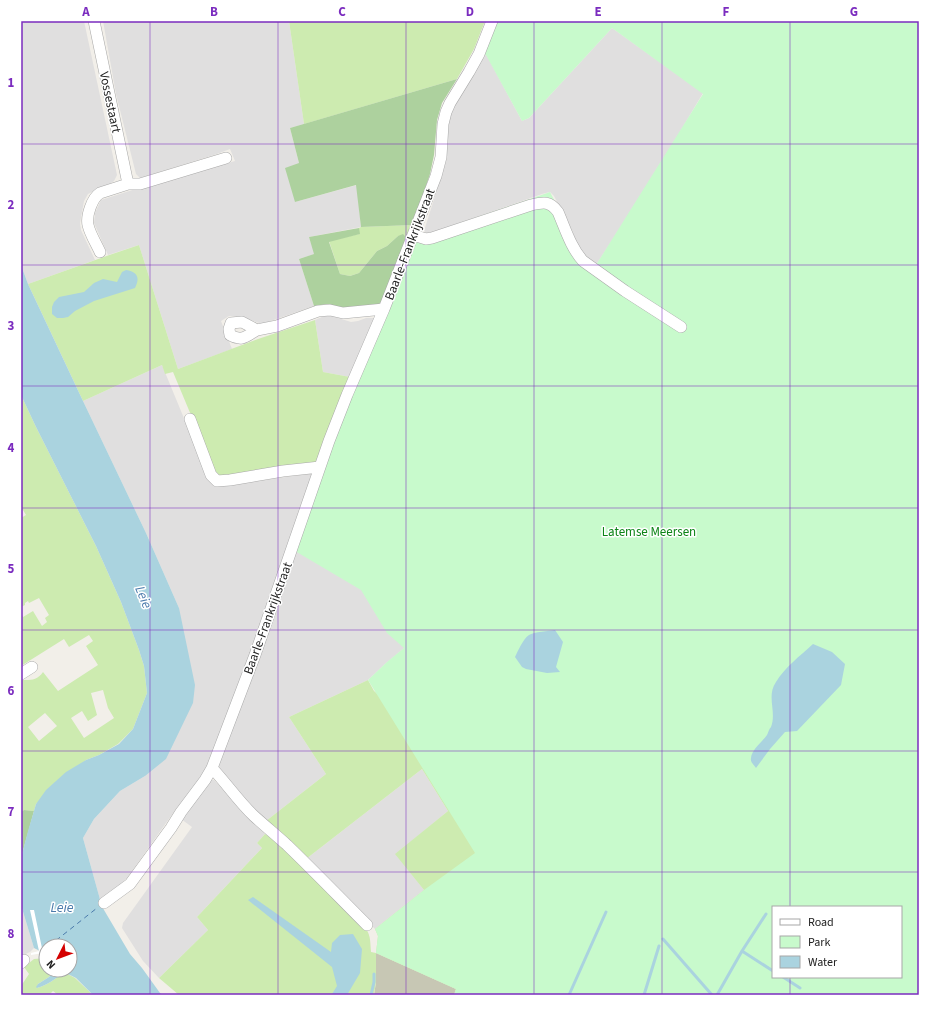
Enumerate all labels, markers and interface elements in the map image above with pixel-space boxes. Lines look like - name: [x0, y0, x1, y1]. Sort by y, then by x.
- text: A: [81, 3, 90, 21]
- text: B: [210, 3, 218, 21]
- text: C: [338, 3, 346, 21]
- text: D: [466, 3, 474, 21]
- text: E: [594, 3, 602, 21]
- text: F: [723, 3, 730, 21]
- text: G: [850, 3, 858, 21]
- street label: Vossestaart: [95, 70, 125, 135]
- text: 1: [8, 74, 15, 92]
- street label: Baarle-Frankrijkstraat: [380, 185, 440, 303]
- text: 2: [8, 196, 15, 214]
- text: 3: [8, 317, 15, 335]
- text: 4: [8, 439, 15, 457]
- park label: Latemse Meersen: [602, 523, 696, 541]
- street label: Baarle-Frankrijkstraat: [239, 559, 297, 677]
- text: 5: [8, 560, 15, 578]
- water label: Leie: [129, 583, 157, 612]
- text: 6: [8, 682, 15, 700]
- text: 7: [8, 803, 15, 821]
- water label: Leie: [50, 898, 74, 918]
- legend: [772, 906, 902, 978]
- text: Road: [808, 914, 834, 931]
- text: 8: [8, 925, 15, 943]
- text: Park: [808, 934, 830, 951]
- north arrow: [38, 938, 78, 978]
- text: Water: [808, 954, 838, 971]
- text: N: [43, 957, 59, 972]

